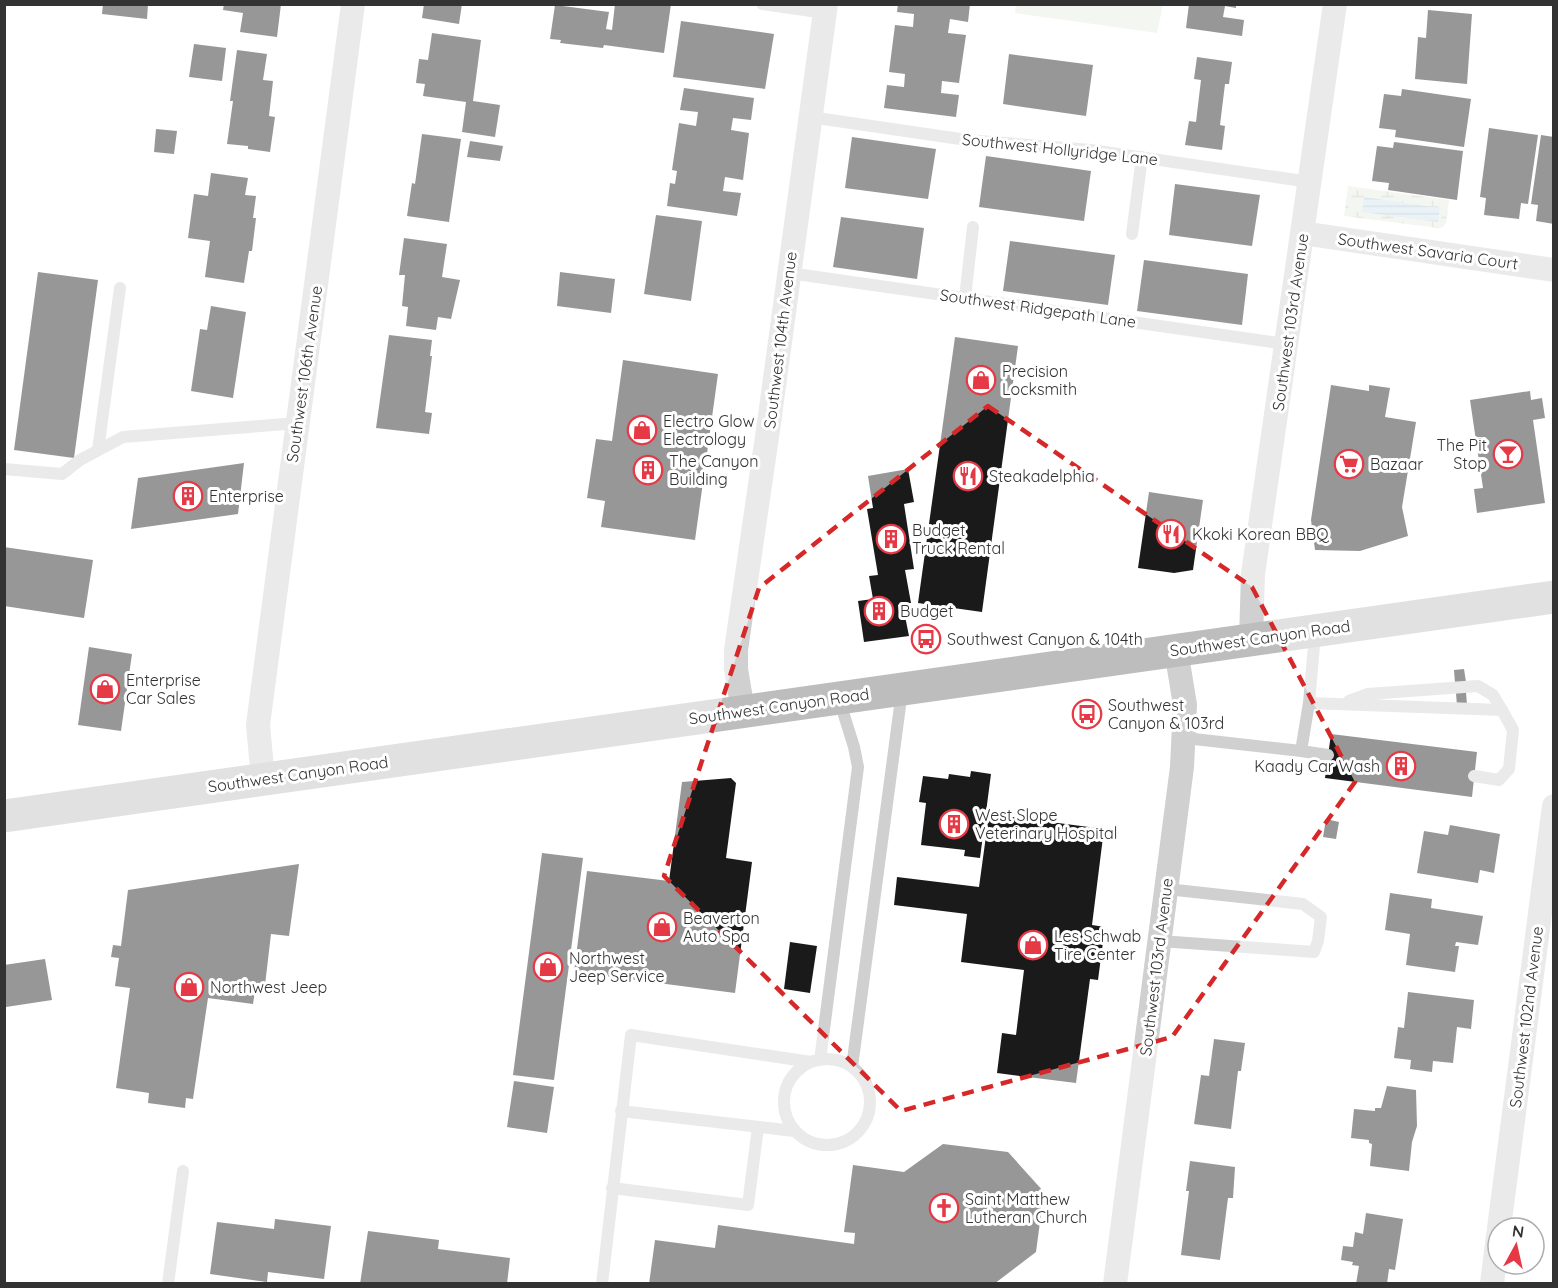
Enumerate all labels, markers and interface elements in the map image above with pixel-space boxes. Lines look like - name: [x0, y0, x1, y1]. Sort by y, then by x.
- street label: Southwest Hollyridge Lane: [961, 129, 1159, 169]
- street label: Southwest Savaria Court: [1337, 228, 1519, 274]
- street label: Southwest 103rd Avenue: [1268, 232, 1312, 412]
- street label: Southwest 104th Avenue: [759, 250, 801, 430]
- street label: Southwest 106th Avenue: [282, 284, 326, 464]
- street label: Southwest Ridgepath Lane: [939, 284, 1137, 332]
- place label: Precision Locksmith: [1002, 361, 1077, 399]
- shop icon: Precision Locksmith: [965, 364, 997, 396]
- place label: Electro Glow Electrology: [663, 411, 755, 449]
- shop icon: Electro Glow Electrology: [626, 414, 658, 446]
- place label: The Pit Stop: [1436, 435, 1487, 473]
- bar icon: The Pit Stop: [1492, 438, 1524, 470]
- supermarket icon: Bazaar: [1333, 448, 1365, 480]
- place label: The Canyon Building: [669, 451, 758, 489]
- building icon: The Canyon Building: [632, 454, 664, 486]
- place label: Bazaar: [1370, 454, 1424, 474]
- restaurant icon: Steakadelphia: [952, 460, 984, 492]
- place label: Steakadelphia: [989, 466, 1095, 486]
- building icon: Enterprise: [172, 480, 204, 512]
- place label: Enterprise: [209, 486, 284, 506]
- restaurant icon: Kkoki Korean BBQ: [1155, 518, 1187, 550]
- place label: Budget Truck Rental: [912, 520, 1005, 558]
- building icon: Budget Truck Rental: [875, 523, 907, 555]
- place label: Kkoki Korean BBQ: [1192, 524, 1329, 544]
- building icon: Budget: [863, 595, 895, 627]
- place label: Budget: [900, 601, 953, 621]
- street label: Southwest Canyon Road: [1169, 615, 1351, 661]
- bus stop icon: Southwest Canyon & 104th: [910, 623, 942, 655]
- place label: Southwest Canyon & 104th: [947, 629, 1143, 649]
- place label: Enterprise Car Sales: [126, 670, 201, 708]
- shop icon: Enterprise Car Sales: [89, 673, 121, 705]
- street label: Southwest Canyon Road: [688, 683, 870, 729]
- place label: Southwest Canyon & 103rd: [1108, 695, 1224, 733]
- bus stop icon: Southwest Canyon & 103rd: [1071, 698, 1103, 730]
- building icon: Kaady Car Wash: [1385, 750, 1417, 782]
- street label: Southwest Canyon Road: [207, 751, 389, 797]
- place label: Kaady Car Wash: [1254, 756, 1380, 776]
- place label: West Slope Veterinary Hospital: [975, 805, 1117, 843]
- building icon: West Slope Veterinary Hospital: [938, 808, 970, 840]
- street label: Southwest 103rd Avenue: [1135, 877, 1177, 1057]
- place label: Beaverton Auto Spa: [683, 908, 760, 946]
- shop icon: Beaverton Auto Spa: [646, 911, 678, 943]
- street label: Southwest 102nd Avenue: [1505, 925, 1547, 1109]
- place label: Les Schwab Tire Center: [1054, 926, 1141, 964]
- shop icon: Les Schwab Tire Center: [1017, 929, 1049, 961]
- place label: Northwest Jeep Service: [569, 948, 665, 986]
- shop icon: Northwest Jeep Service: [532, 951, 564, 983]
- shop icon: Northwest Jeep: [173, 971, 205, 1003]
- place label: Northwest Jeep: [210, 977, 327, 997]
- place label: Saint Matthew Lutheran Church: [965, 1189, 1087, 1227]
- church icon: Saint Matthew Lutheran Church: [928, 1192, 960, 1224]
- north arrow: [1486, 1216, 1546, 1276]
- text: N: [1511, 1220, 1525, 1242]

